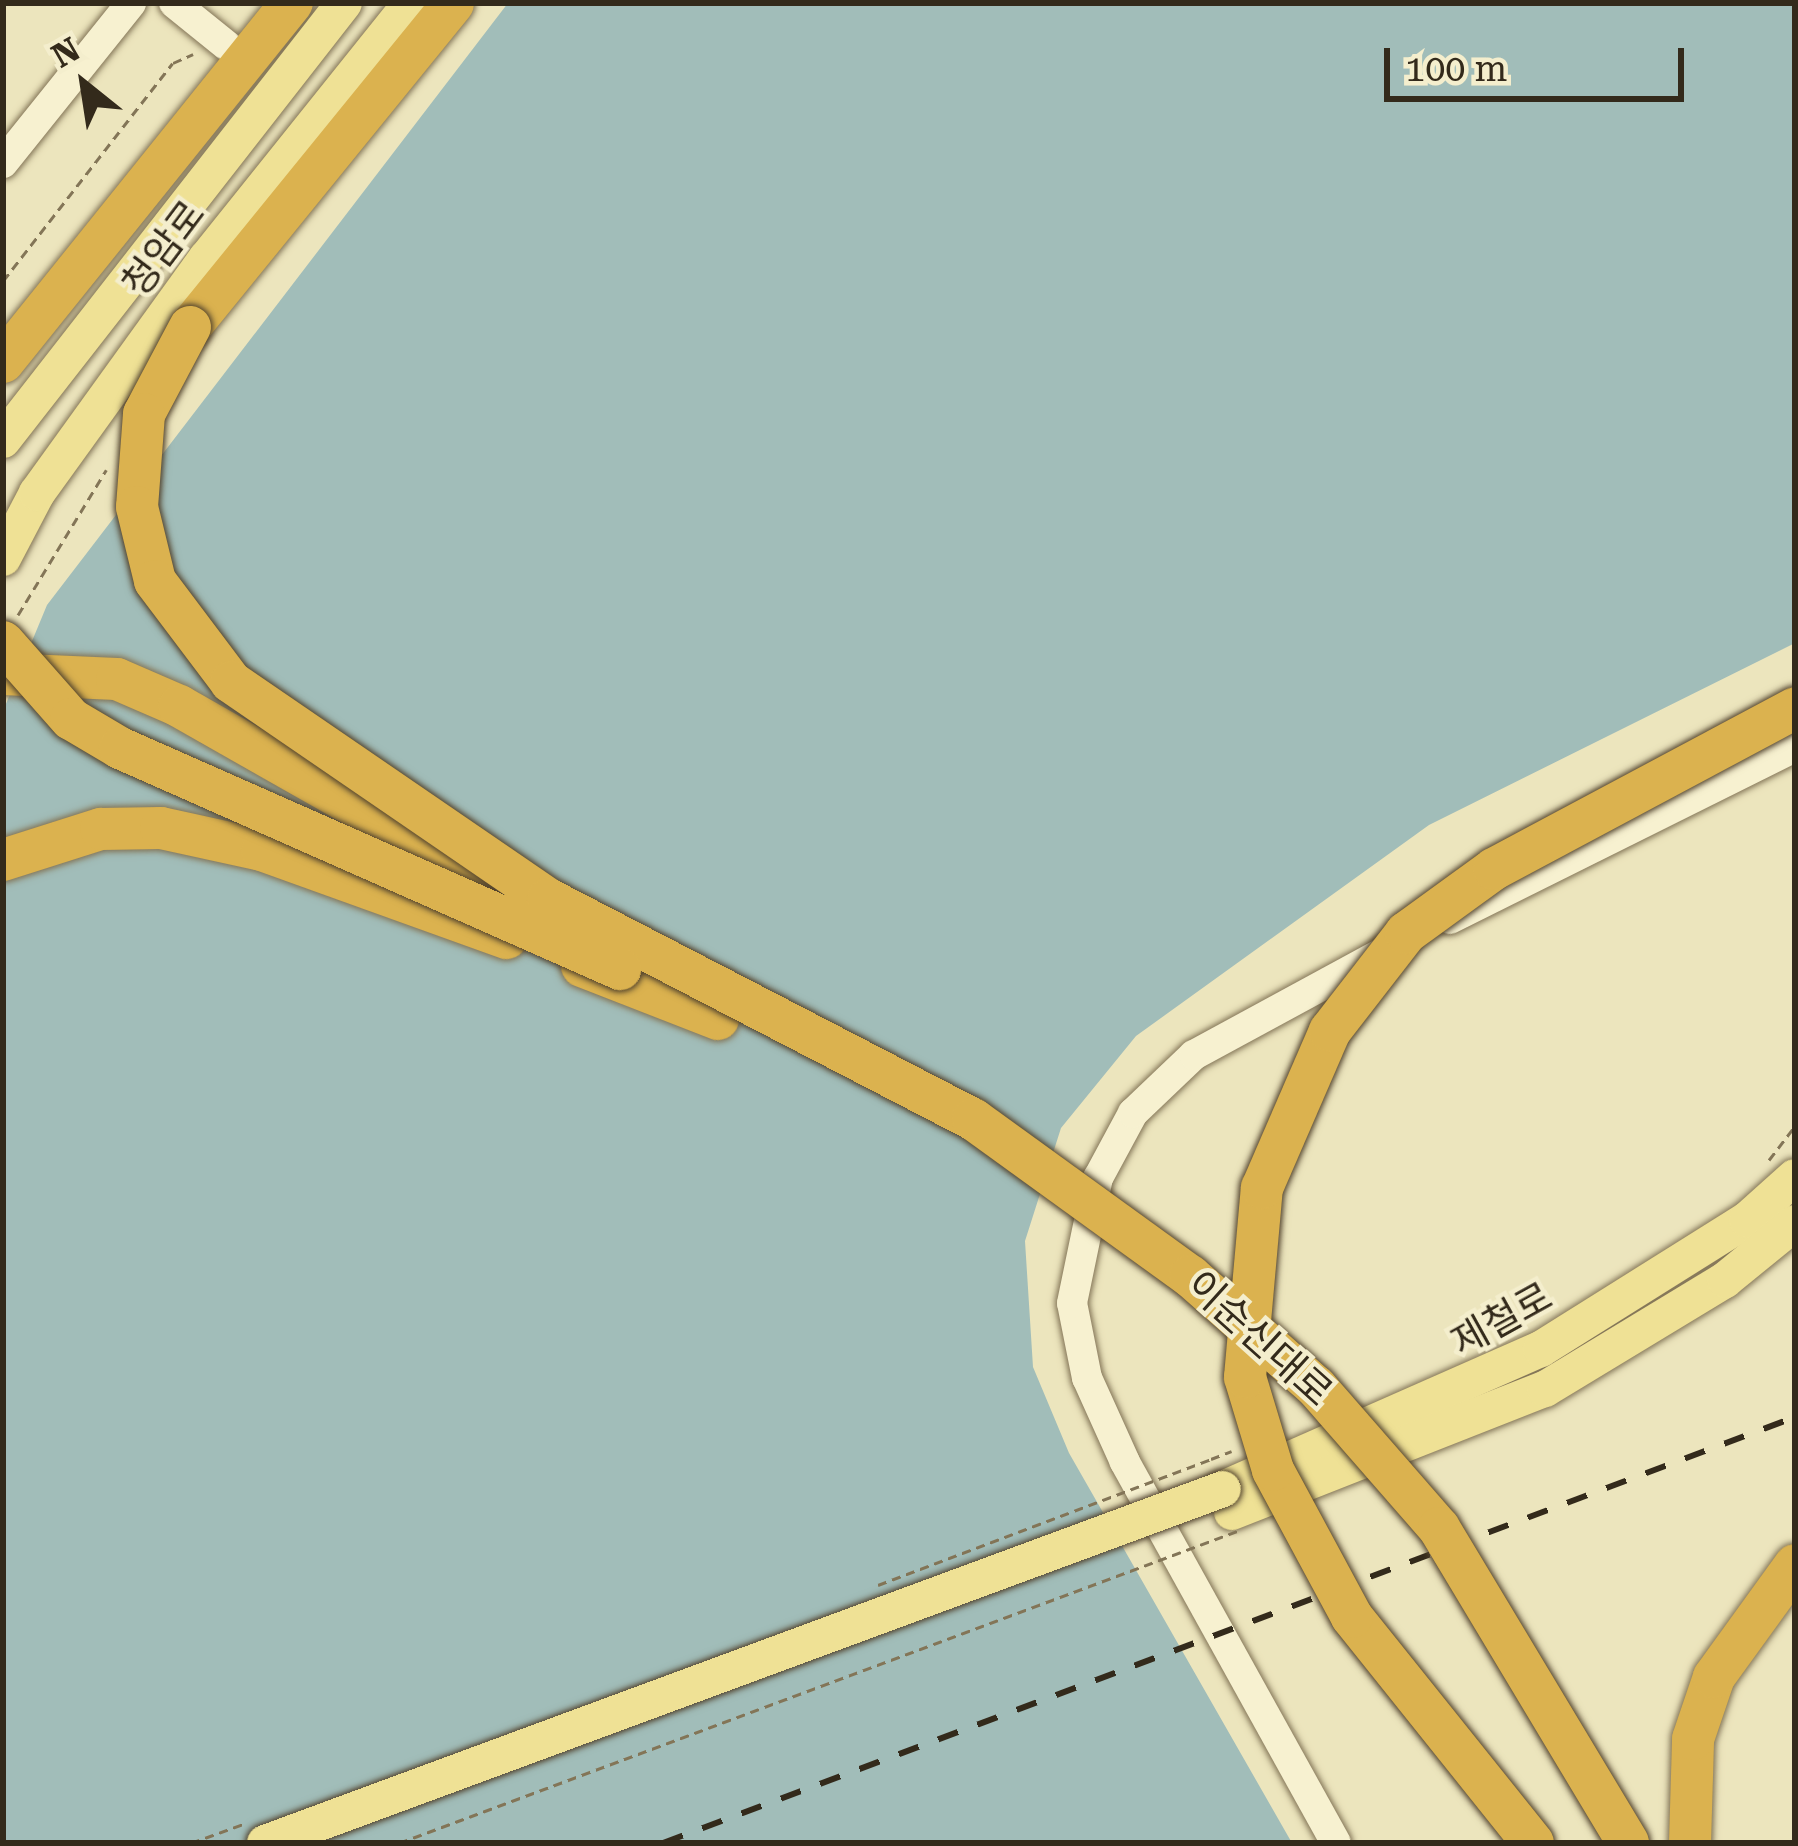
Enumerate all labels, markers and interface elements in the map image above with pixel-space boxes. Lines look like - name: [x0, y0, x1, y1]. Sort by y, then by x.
- north arrow: [24, 24, 144, 144]
- scale bar: [1390, 24, 1690, 98]
- text: N: [45, 29, 87, 76]
- text: 100 m: [1405, 48, 1507, 90]
- street label: 청암로: [113, 192, 215, 306]
- street label: 이순신대로: [1177, 1262, 1341, 1416]
- street label: 제철로: [1444, 1273, 1560, 1367]

